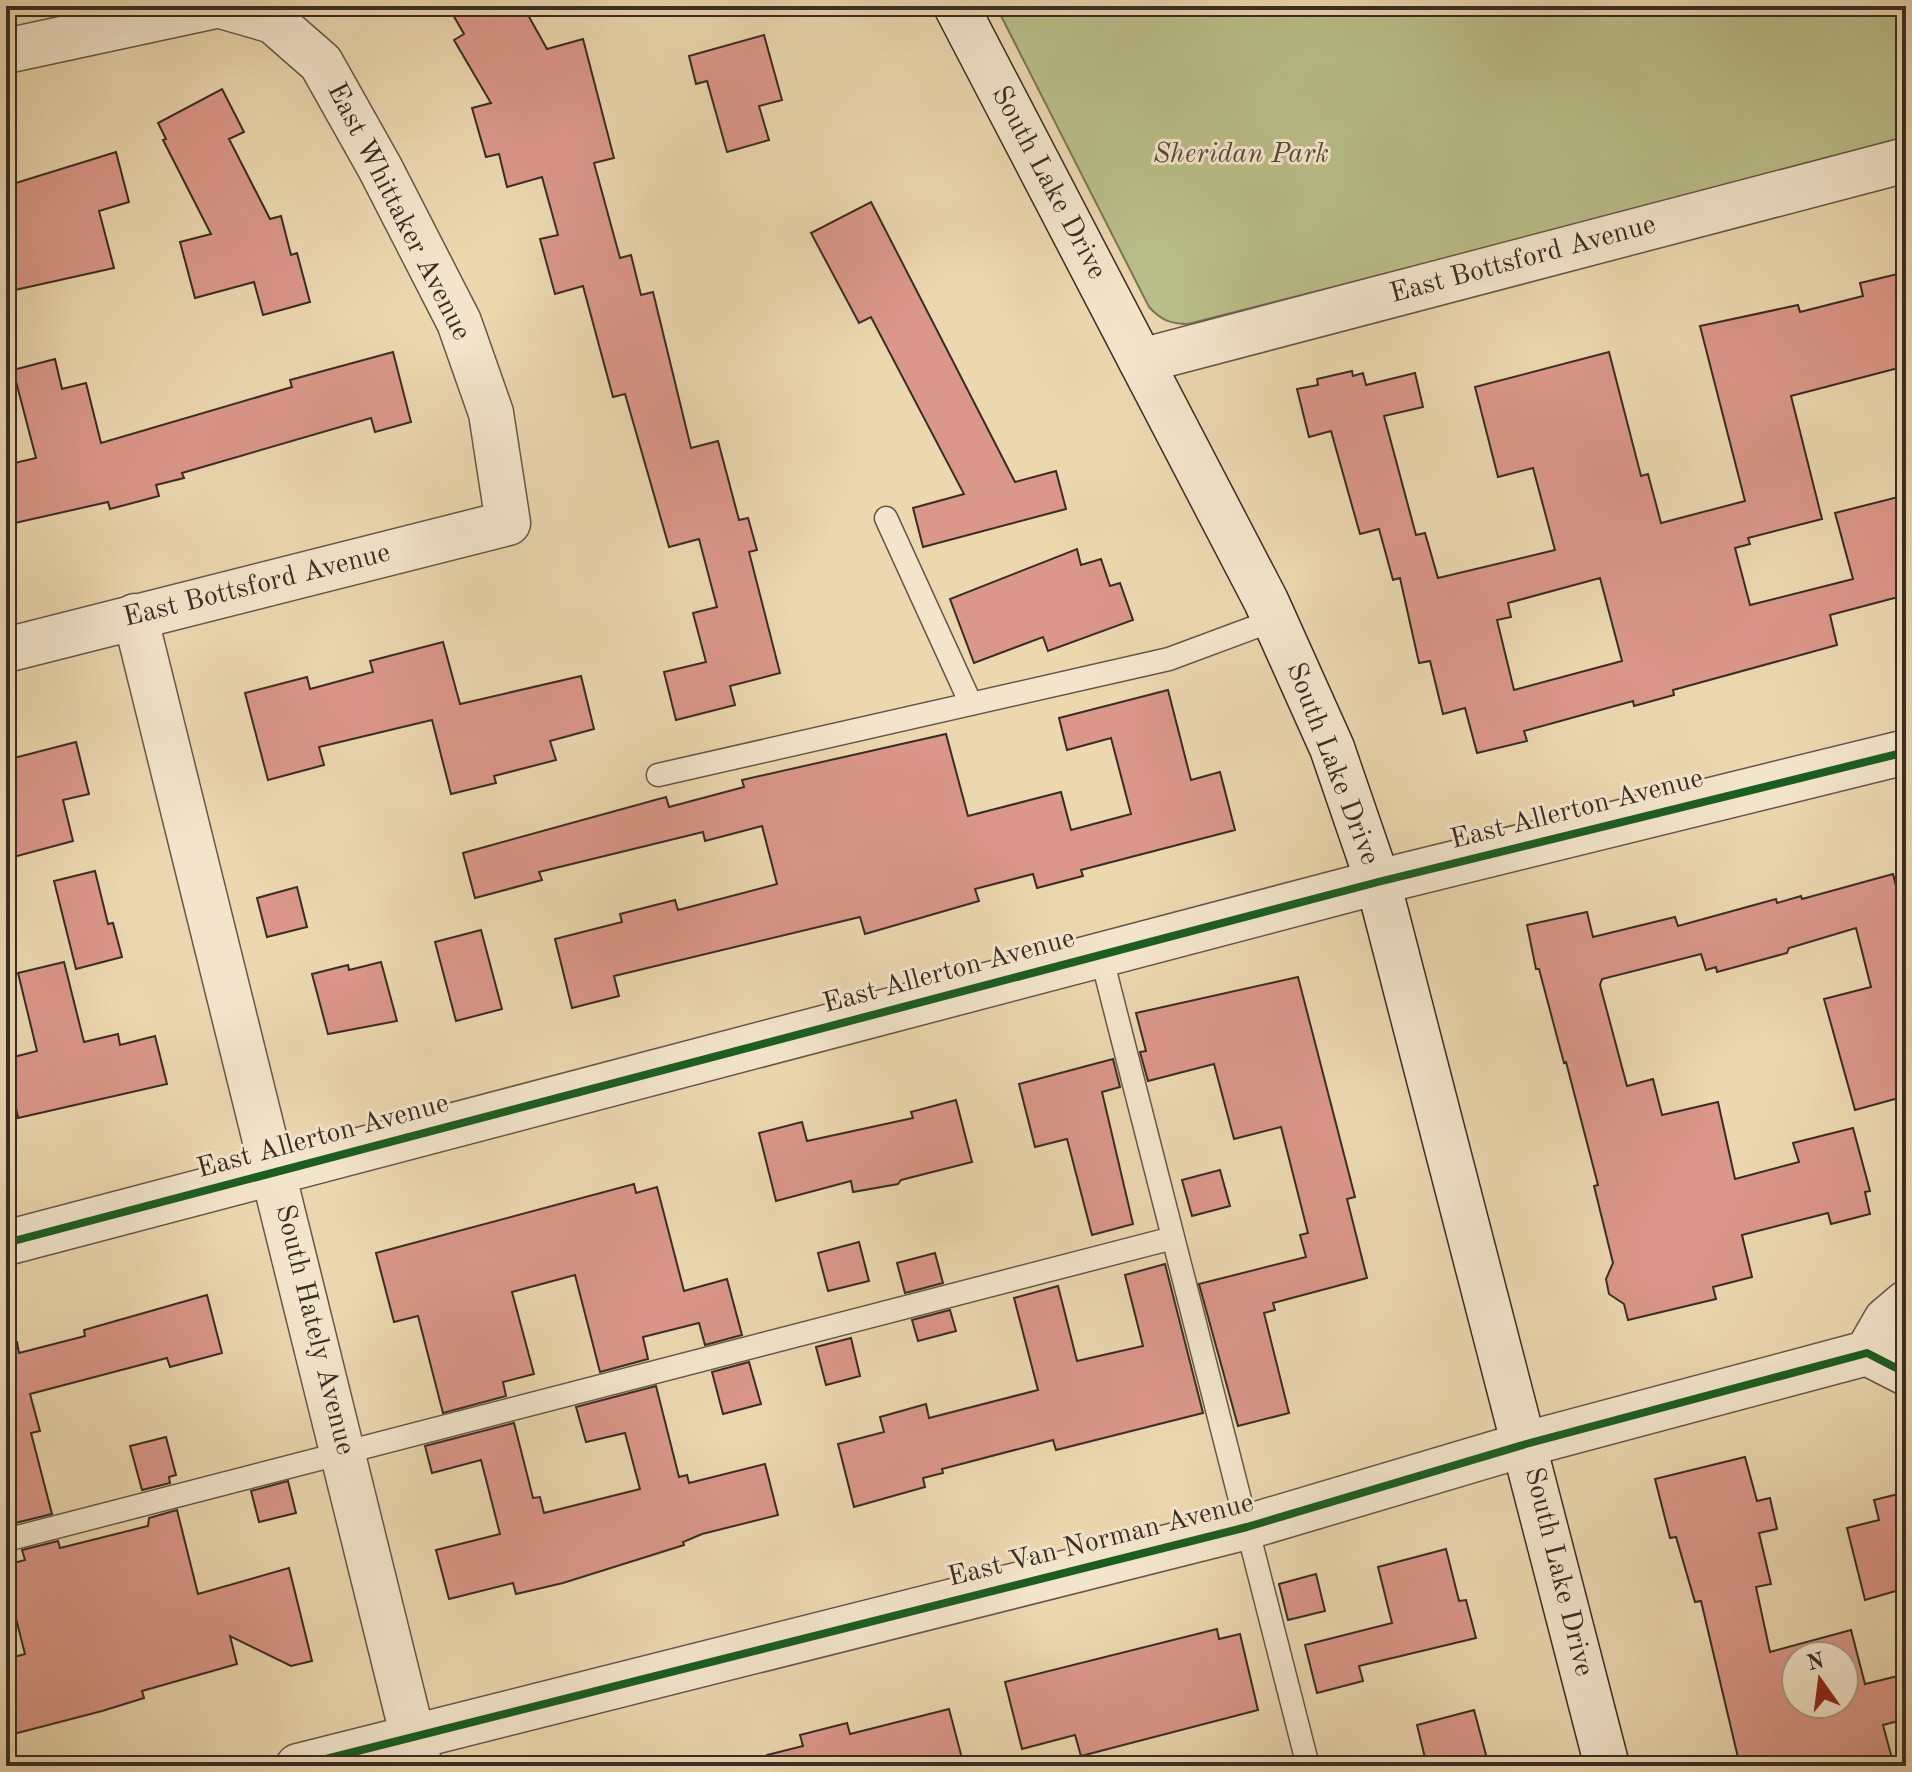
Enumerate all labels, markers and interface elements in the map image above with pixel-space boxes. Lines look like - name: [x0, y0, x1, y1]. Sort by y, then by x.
- street label: East Whittaker Avenue: [321, 79, 475, 345]
- street label: South Lake Drive: [985, 82, 1111, 284]
- park label: Sheridan Park: [1153, 141, 1329, 169]
- street label: East Bottsford Avenue: [1387, 211, 1659, 309]
- street label: East Bottsford Avenue: [121, 539, 393, 633]
- street label: South Lake Drive: [1281, 659, 1383, 869]
- street label: East Allerton Avenue: [1448, 765, 1706, 855]
- street label: East Allerton Avenue: [820, 925, 1078, 1019]
- street label: East Allerton Avenue: [194, 1090, 452, 1184]
- street label: South Hately Avenue: [269, 1202, 359, 1458]
- street label: South Lake Drive: [1519, 1465, 1597, 1679]
- street label: East Van Norman Avenue: [945, 1489, 1257, 1593]
- north arrow: [1780, 1640, 1860, 1720]
- text: N: [1805, 1650, 1827, 1675]

